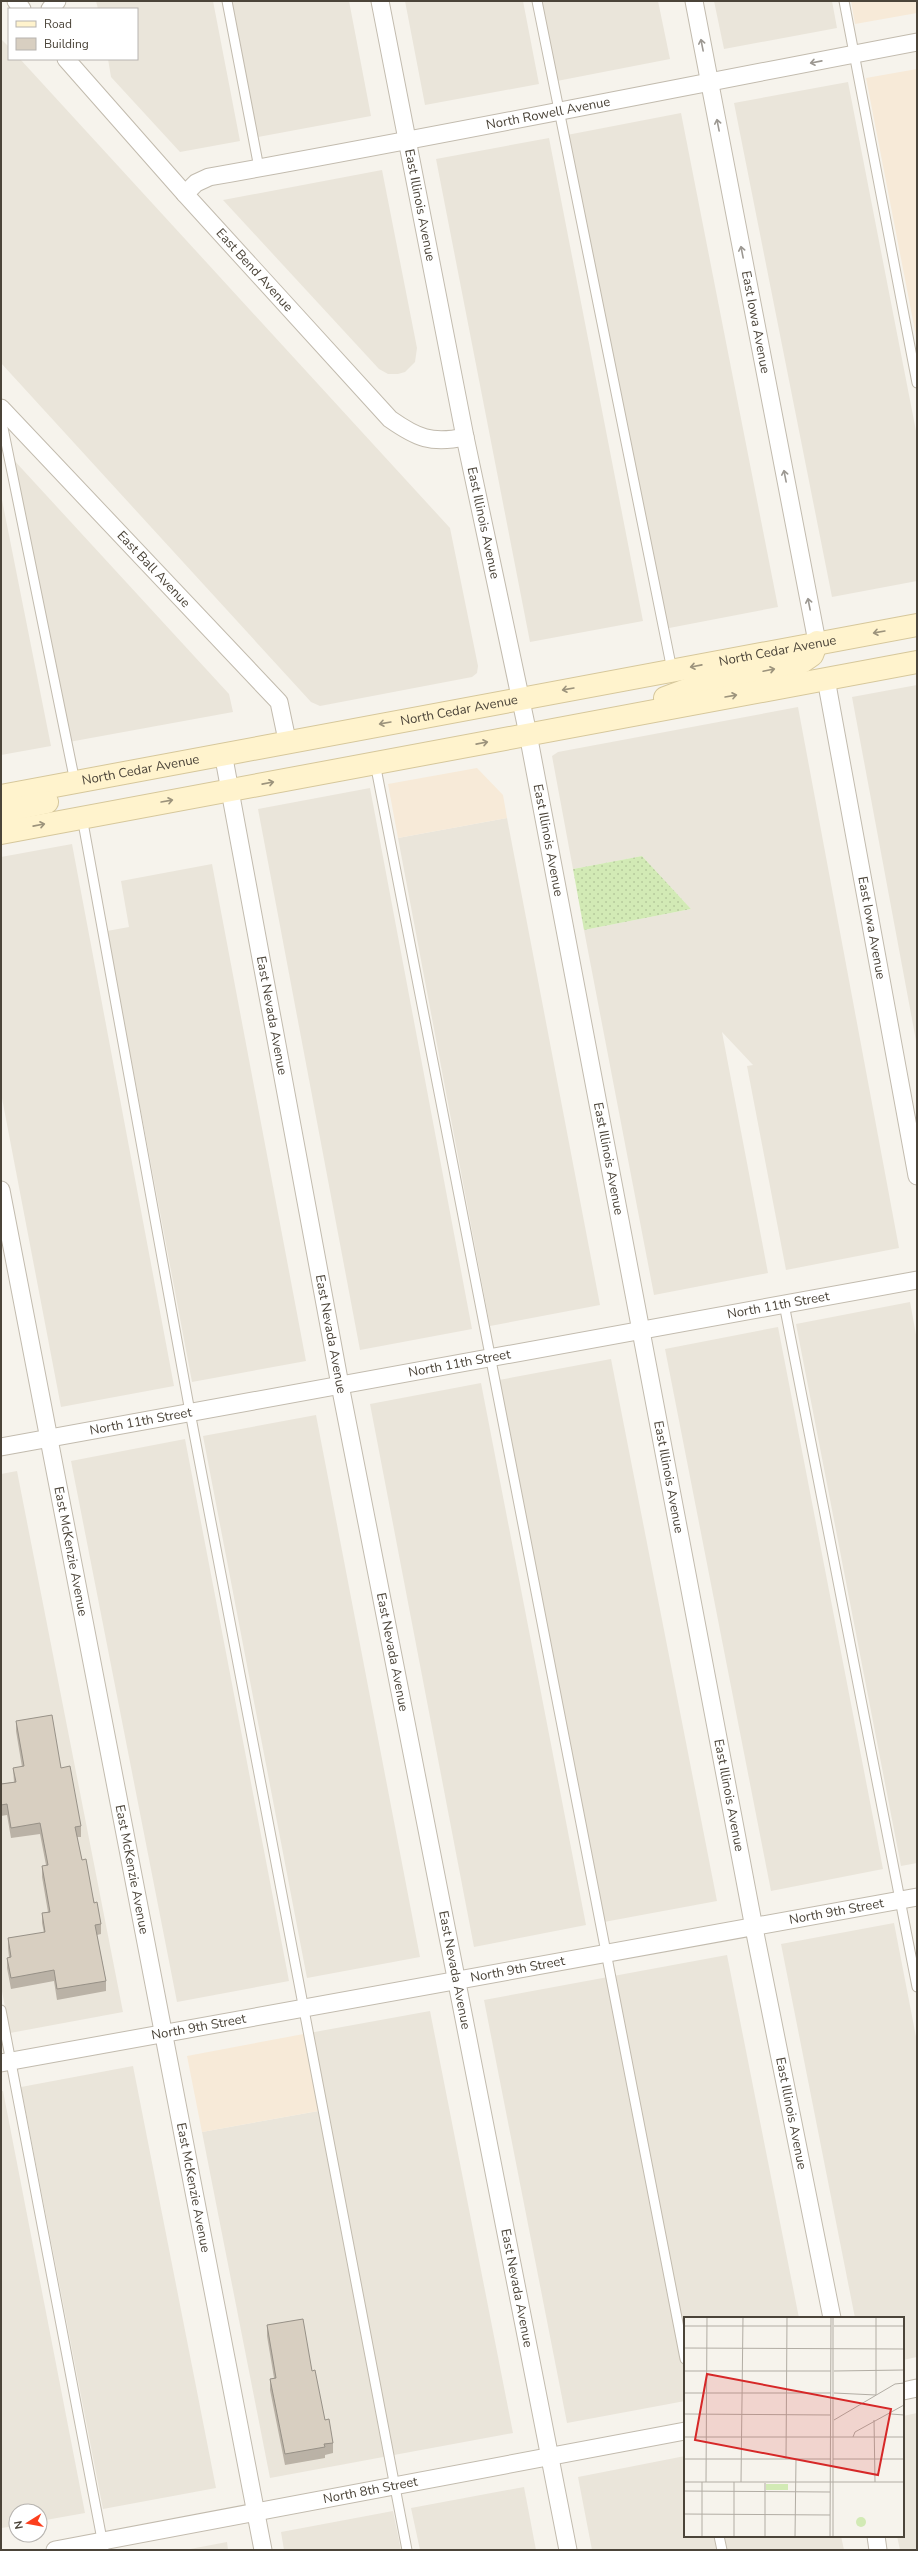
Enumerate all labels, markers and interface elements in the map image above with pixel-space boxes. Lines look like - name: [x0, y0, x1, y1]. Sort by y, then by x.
- legend: [8, 8, 138, 60]
- text: Road: [44, 16, 72, 32]
- text: Building: [44, 36, 89, 52]
- one-way arrow: [698, 39, 706, 52]
- one-way arrow: [810, 58, 823, 66]
- street label: North Rowell Avenue: [485, 93, 612, 134]
- one-way arrow: [713, 119, 721, 132]
- street label: East Illinois Avenue: [400, 147, 440, 263]
- street label: East Bend Avenue: [212, 225, 297, 316]
- one-way arrow: [738, 246, 746, 259]
- street label: East Iowa Avenue: [737, 269, 774, 375]
- street label: East Illinois Avenue: [463, 465, 504, 581]
- one-way arrow: [781, 470, 789, 483]
- street label: East Ball Avenue: [113, 527, 194, 612]
- one-way arrow: [805, 598, 813, 611]
- one-way arrow: [872, 628, 885, 636]
- street label: North Cedar Avenue: [717, 631, 838, 671]
- one-way arrow: [690, 662, 703, 670]
- one-way arrow: [762, 666, 775, 674]
- one-way arrow: [562, 686, 575, 694]
- street label: North Cedar Avenue: [399, 691, 519, 730]
- one-way arrow: [725, 692, 738, 700]
- one-way arrow: [379, 719, 392, 727]
- one-way arrow: [475, 738, 488, 746]
- street label: North Cedar Avenue: [80, 750, 201, 790]
- one-way arrow: [261, 778, 274, 786]
- street label: East Illinois Avenue: [529, 783, 568, 898]
- one-way arrow: [160, 797, 173, 805]
- one-way arrow: [32, 821, 45, 829]
- street label: East Iowa Avenue: [853, 875, 890, 981]
- street label: East Nevada Avenue: [252, 955, 291, 1077]
- street label: East Illinois Avenue: [589, 1101, 628, 1216]
- street label: East Nevada Avenue: [311, 1273, 350, 1395]
- street label: North 11th Street: [726, 1287, 831, 1323]
- street label: North 11th Street: [407, 1345, 512, 1382]
- street label: North 11th Street: [88, 1403, 194, 1440]
- street label: East Illinois Avenue: [649, 1419, 688, 1535]
- street label: East McKenzie Avenue: [49, 1485, 92, 1618]
- street label: East Nevada Avenue: [372, 1591, 413, 1713]
- street label: East Illinois Avenue: [709, 1738, 748, 1853]
- street label: East McKenzie Avenue: [111, 1803, 153, 1936]
- street label: North 9th Street: [788, 1894, 886, 1929]
- street label: East Nevada Avenue: [434, 1909, 475, 2031]
- street label: North 9th Street: [469, 1952, 567, 1987]
- street label: North 9th Street: [150, 2010, 248, 2045]
- street label: East Illinois Avenue: [771, 2056, 811, 2171]
- street label: East McKenzie Avenue: [172, 2121, 214, 2254]
- street label: East Nevada Avenue: [496, 2227, 537, 2349]
- inset map: [684, 2317, 904, 2537]
- street label: North 8th Street: [322, 2473, 420, 2508]
- north arrow: [8, 2503, 48, 2543]
- text: N: [11, 2519, 27, 2530]

